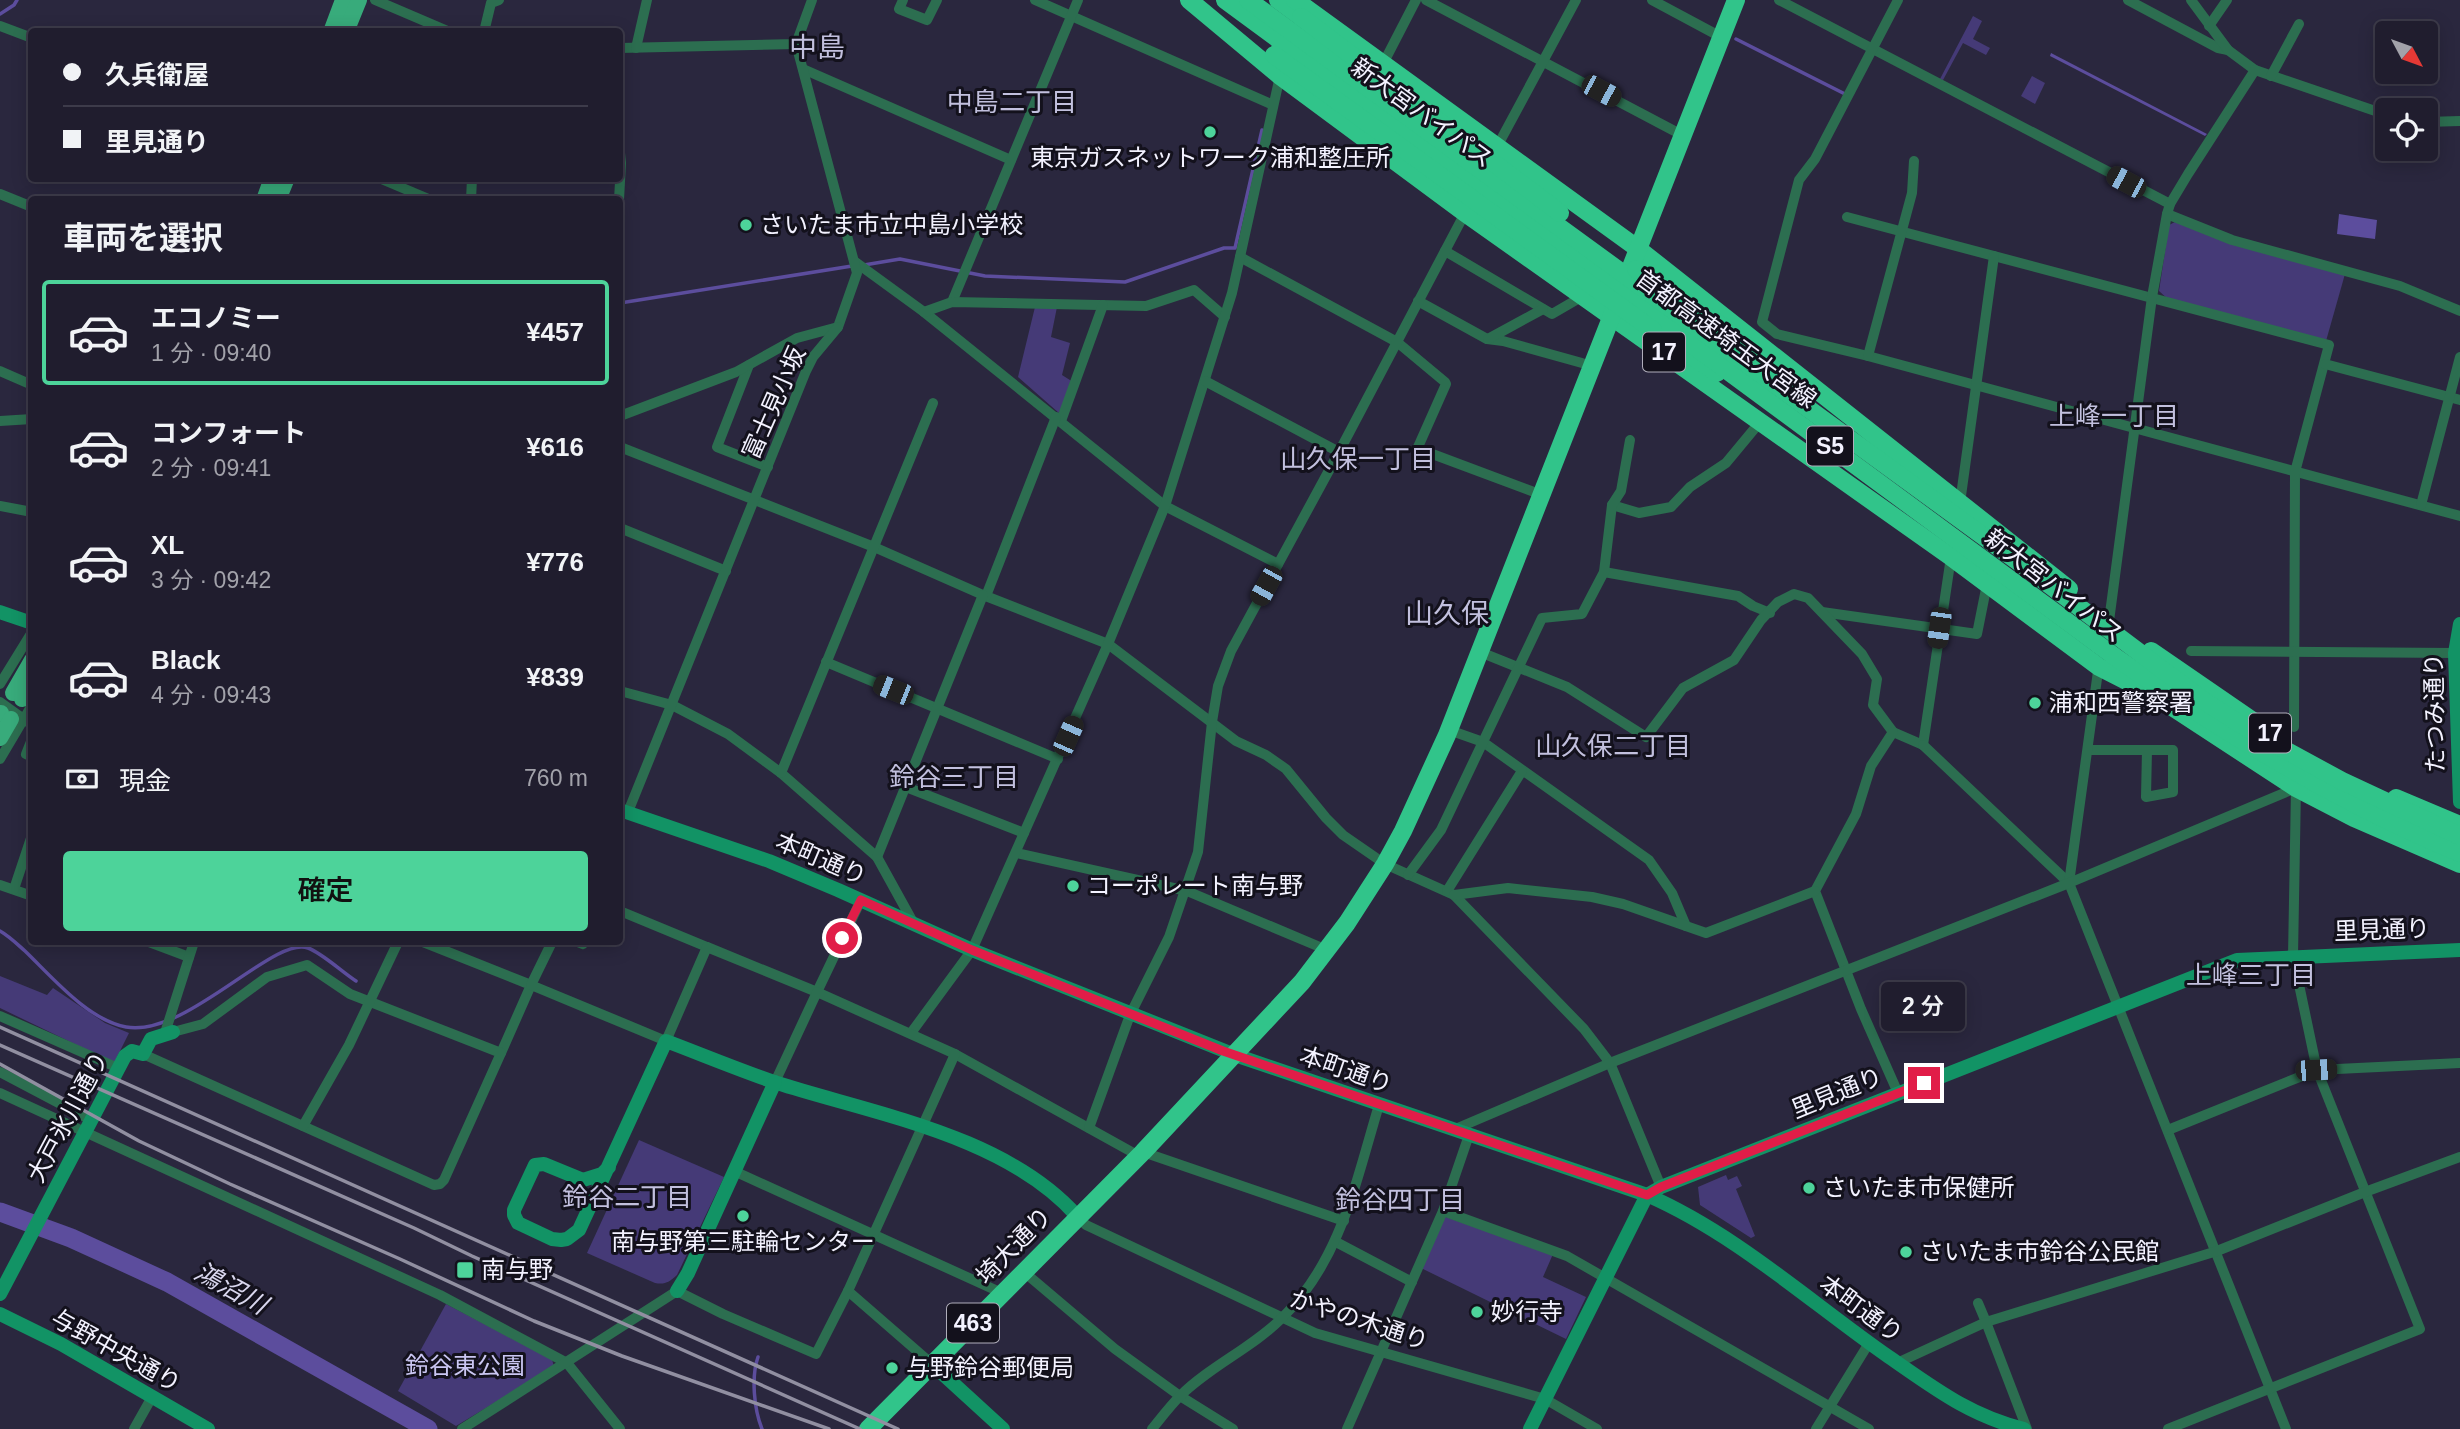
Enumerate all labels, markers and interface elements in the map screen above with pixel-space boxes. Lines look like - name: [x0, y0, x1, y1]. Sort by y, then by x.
- north arrow: [2375, 21, 2438, 84]
- map controls: [2375, 21, 2438, 161]
- district label: 中島: [789, 32, 845, 63]
- street label: 新大宮バイパス: [1347, 52, 1498, 173]
- text: 久兵衛屋: [105, 60, 209, 90]
- car: [1578, 72, 1625, 110]
- district label: 中島二丁目: [947, 87, 1077, 117]
- button: locate: [2375, 98, 2438, 161]
- marker: 東京ガスネットワーク浦和整圧所: [1202, 124, 1218, 140]
- text: 里見通り: [105, 127, 209, 157]
- place label: 東京ガスネットワーク浦和整圧所: [1030, 144, 1390, 171]
- car: [2103, 163, 2150, 201]
- place label: さいたま市立中島小学校: [760, 211, 1023, 238]
- marker: さいたま市立中島小学校: [738, 217, 754, 233]
- text: 車両を選択: [63, 220, 223, 256]
- street label: 首都高速埼玉大宮線: [1631, 264, 1822, 413]
- icon: car: [67, 301, 130, 364]
- text: エコノミー: [151, 303, 281, 333]
- text: ¥457: [526, 317, 584, 347]
- road number: 17: [1643, 332, 1685, 372]
- text: 1 分 · 09:40: [151, 340, 271, 366]
- street label: 富士見小坂: [737, 342, 810, 463]
- district label: 上峰一丁目: [2049, 401, 2179, 431]
- icon: car: [67, 416, 130, 479]
- text: コンフォート: [151, 418, 306, 448]
- road number: S5: [1807, 426, 1853, 466]
- text: ¥616: [526, 432, 584, 462]
- district label: 山久保一丁目: [1280, 444, 1436, 474]
- text: 2 分 · 09:41: [151, 455, 271, 481]
- street label: 新大宮バイパス: [1980, 523, 2129, 648]
- text: XL: [151, 530, 184, 560]
- icon: car: [67, 531, 130, 594]
- text: ¥776: [526, 547, 584, 577]
- car: [1247, 563, 1286, 609]
- text: 3 分 · 09:42: [151, 567, 271, 593]
- district label: 山久保: [1405, 598, 1489, 629]
- car: [1926, 606, 1953, 650]
- text: Black: [151, 645, 220, 675]
- icon: car: [67, 646, 130, 709]
- street label: たつみ通り: [2420, 653, 2449, 773]
- text: ¥839: [526, 662, 584, 692]
- car: [870, 672, 917, 708]
- text: 4 分 · 09:43: [151, 682, 271, 708]
- place label: 浦和西警察署: [2049, 689, 2193, 716]
- marker: 浦和西警察署: [2027, 695, 2043, 711]
- car: [1050, 713, 1087, 759]
- road number: 17: [2249, 713, 2291, 752]
- district label: 山久保二丁目: [1535, 731, 1691, 761]
- icon: cash: [63, 760, 101, 798]
- district label: 鈴谷三丁目: [889, 762, 1019, 792]
- text: 760 m: [524, 765, 588, 791]
- text: 現金: [119, 766, 171, 796]
- street label: 本町通り: [772, 827, 871, 890]
- button: 確定: [63, 851, 588, 931]
- place label: コーポレート南与野: [1087, 872, 1303, 899]
- marker: コーポレート南与野: [1065, 878, 1081, 894]
- street label: 里見通り: [2334, 914, 2430, 945]
- route start: [826, 922, 858, 954]
- district label: 上峰三丁目: [2186, 960, 2316, 990]
- callout: 2 分: [1882, 982, 1966, 1030]
- text: 2 分: [1902, 993, 1944, 1019]
- street label: 本町通り: [1296, 1041, 1396, 1098]
- street label: 大戸氷川通り: [22, 1047, 113, 1187]
- car: [2295, 1058, 2338, 1082]
- street label: 里見通り: [1787, 1062, 1886, 1123]
- route end: [1908, 1067, 1940, 1099]
- place label: さいたま市保健所: [1823, 1174, 2014, 1201]
- marker: さいたま市保健所: [1801, 1180, 1817, 1196]
- district label: 鈴谷二丁目: [562, 1182, 692, 1212]
- district label: 鈴谷四丁目: [1335, 1185, 1465, 1215]
- street label: 埼大通り: [971, 1202, 1057, 1290]
- marker: 南与野第三駐輪センター: [735, 1208, 751, 1224]
- place label: 南与野第三駐輪センター: [611, 1228, 875, 1255]
- place label: さいたま市鈴谷公民館: [1920, 1238, 2159, 1265]
- marker: さいたま市鈴谷公民館: [1898, 1244, 1914, 1260]
- water label: 鴻沼川: [190, 1256, 275, 1321]
- place label: 南与野: [481, 1256, 553, 1283]
- marker: 南与野: [455, 1260, 475, 1280]
- street label: 本町通り: [1815, 1269, 1908, 1348]
- street label: かやの木通り: [1287, 1284, 1432, 1355]
- place label: 妙行寺: [1491, 1298, 1563, 1325]
- street label: 与野中央通り: [47, 1304, 186, 1397]
- road number: 463: [947, 1304, 999, 1342]
- marker: 妙行寺: [1469, 1304, 1485, 1320]
- park label: 鈴谷東公園: [405, 1352, 525, 1379]
- place label: 与野鈴谷郵便局: [906, 1354, 1074, 1381]
- marker: 与野鈴谷郵便局: [884, 1360, 900, 1376]

